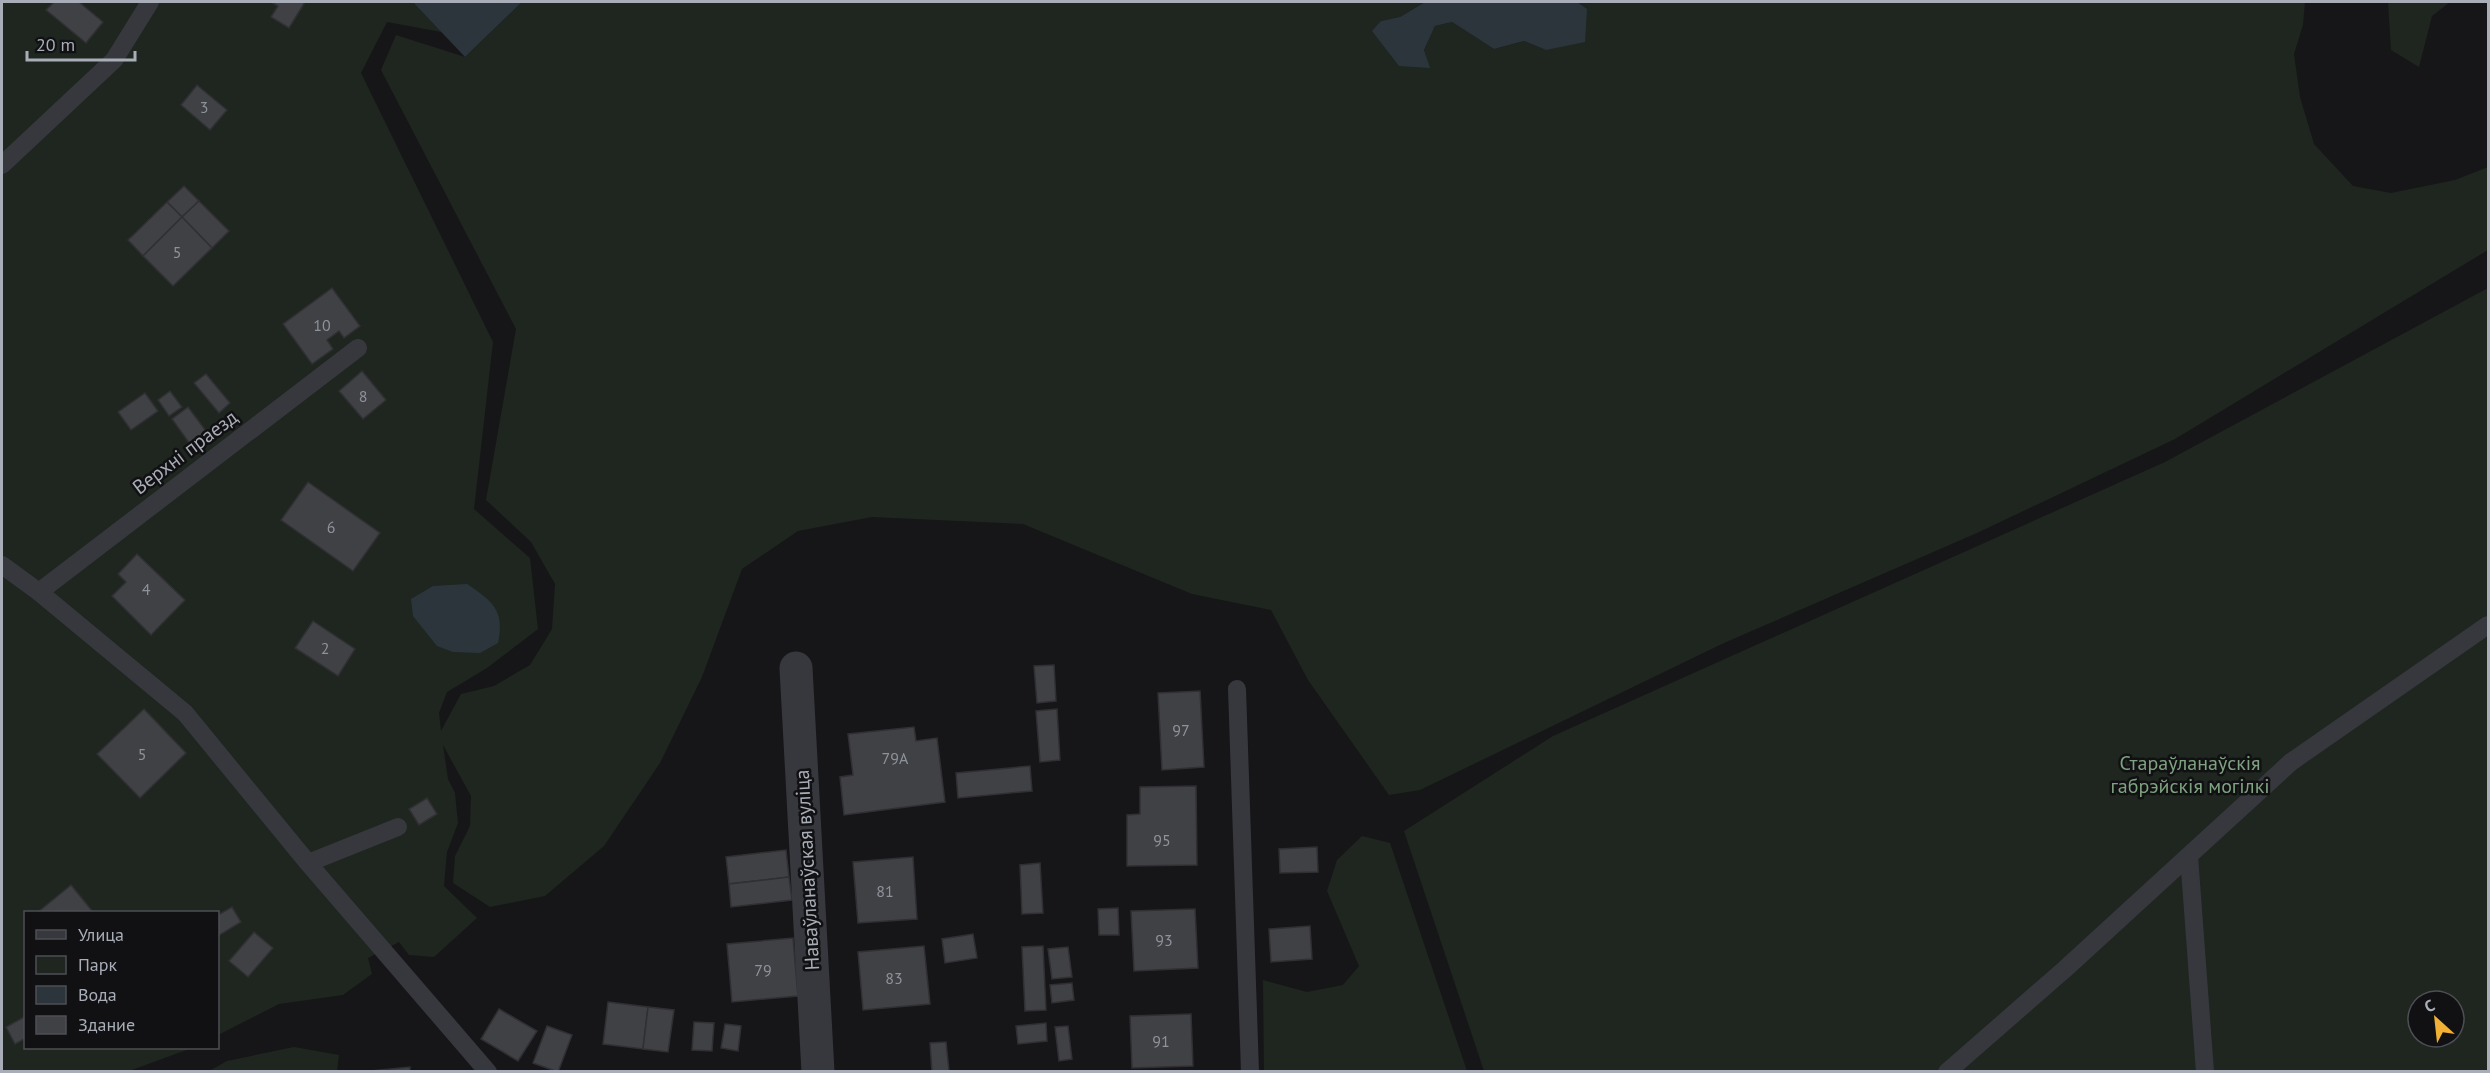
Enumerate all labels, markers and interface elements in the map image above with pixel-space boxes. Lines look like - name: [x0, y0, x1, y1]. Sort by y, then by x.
- scale bar: [27, 24, 135, 62]
- text: 20 m: [36, 33, 75, 56]
- house number: 3: [200, 97, 208, 117]
- house number: 5: [173, 242, 181, 262]
- house number: 10: [313, 315, 331, 335]
- house number: 8: [359, 386, 367, 406]
- street label: Верхні праезд: [127, 404, 243, 500]
- house number: 6: [327, 517, 335, 537]
- house number: 4: [142, 579, 151, 599]
- house number: 2: [321, 638, 329, 658]
- house number: 97: [1172, 720, 1190, 740]
- house number: 5: [138, 744, 146, 764]
- house number: 79А: [882, 748, 909, 768]
- park label: Стараўланаўскія габрэйскія могілкі: [2110, 750, 2270, 799]
- street label: Наваўланаўская вуліца: [789, 769, 825, 971]
- house number: 95: [1153, 830, 1171, 850]
- house number: 81: [876, 881, 894, 901]
- legend: [24, 911, 219, 1049]
- text: Улица: [78, 923, 124, 946]
- house number: 93: [1155, 930, 1173, 950]
- text: Парк: [78, 953, 118, 976]
- house number: 79: [754, 960, 772, 980]
- house number: 83: [885, 968, 903, 988]
- text: Вода: [78, 983, 117, 1006]
- north arrow: [2406, 989, 2466, 1049]
- text: С: [2421, 995, 2438, 1017]
- text: Здание: [78, 1013, 135, 1036]
- house number: 91: [1152, 1031, 1170, 1051]

